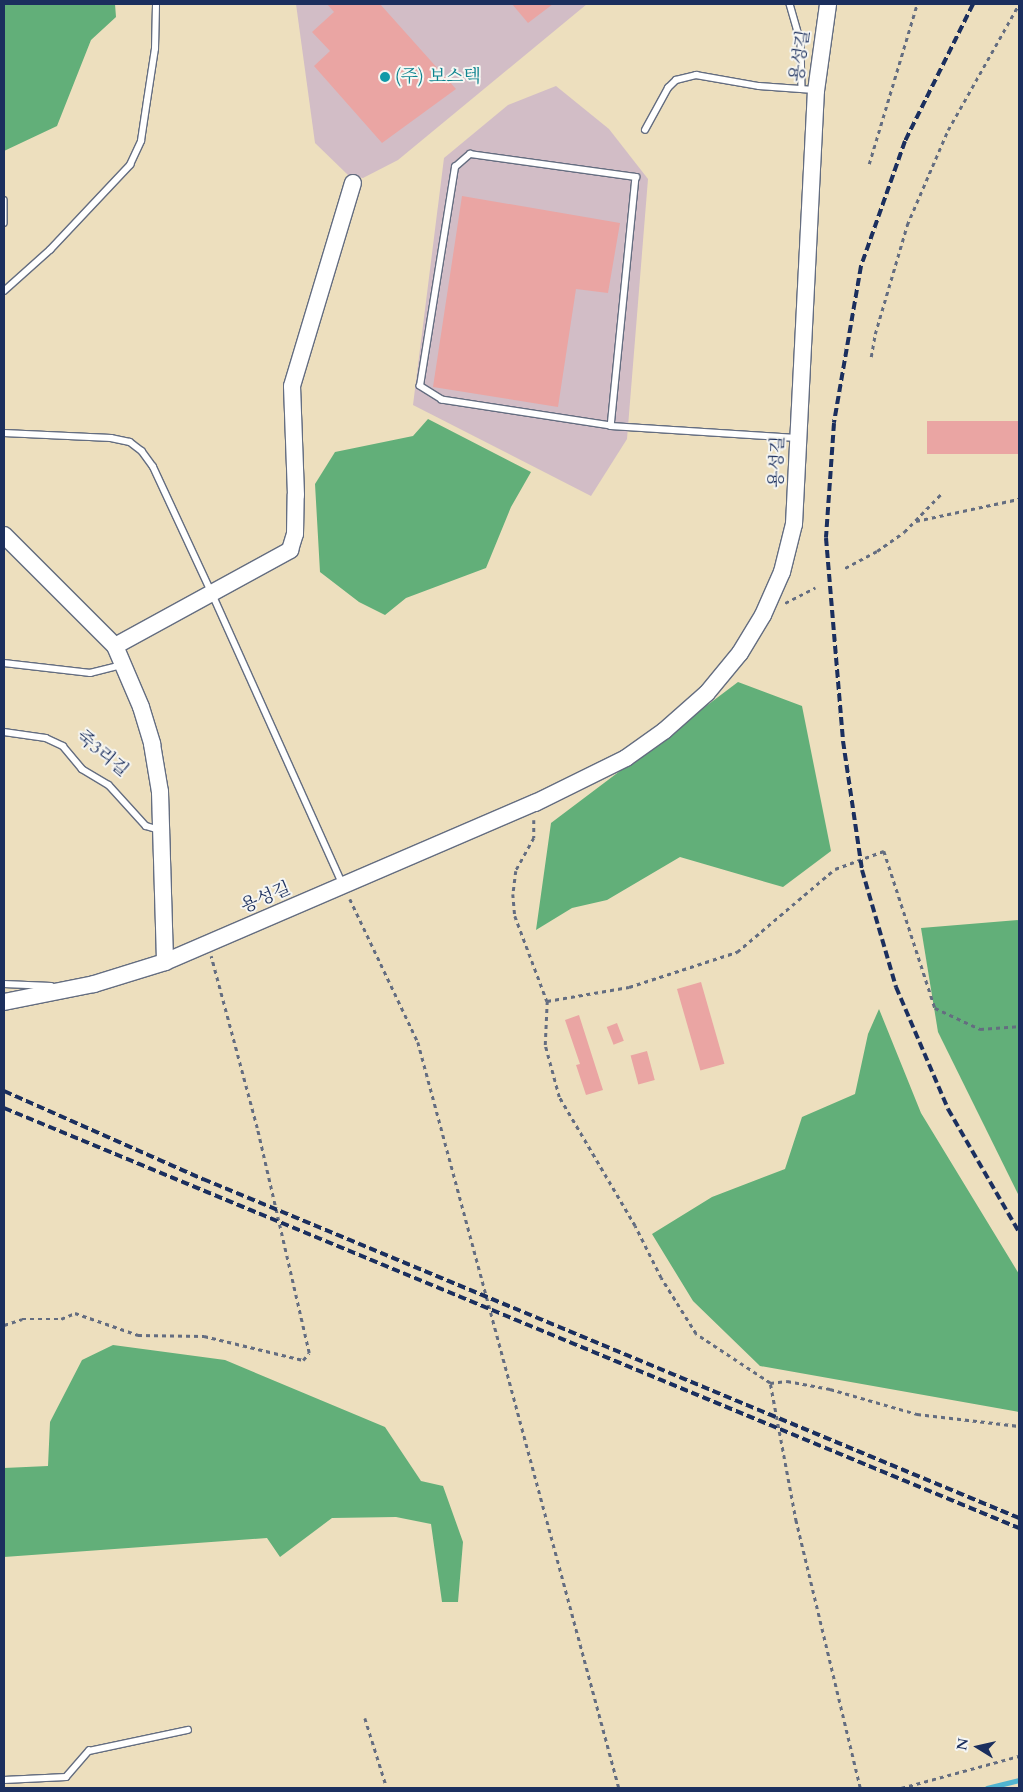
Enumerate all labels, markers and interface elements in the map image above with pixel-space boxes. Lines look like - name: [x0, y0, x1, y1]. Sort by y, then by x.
- street label: 용성길: [787, 29, 815, 83]
- place label: (주) 보스텍: [395, 66, 481, 88]
- marker: (주) 보스텍: [379, 71, 391, 83]
- street label: 용성길: [766, 436, 790, 488]
- street label: 죽3리길: [72, 726, 132, 782]
- street label: 용성길: [238, 878, 294, 918]
- north arrow: [953, 1722, 1003, 1772]
- text: N: [952, 1737, 973, 1752]

